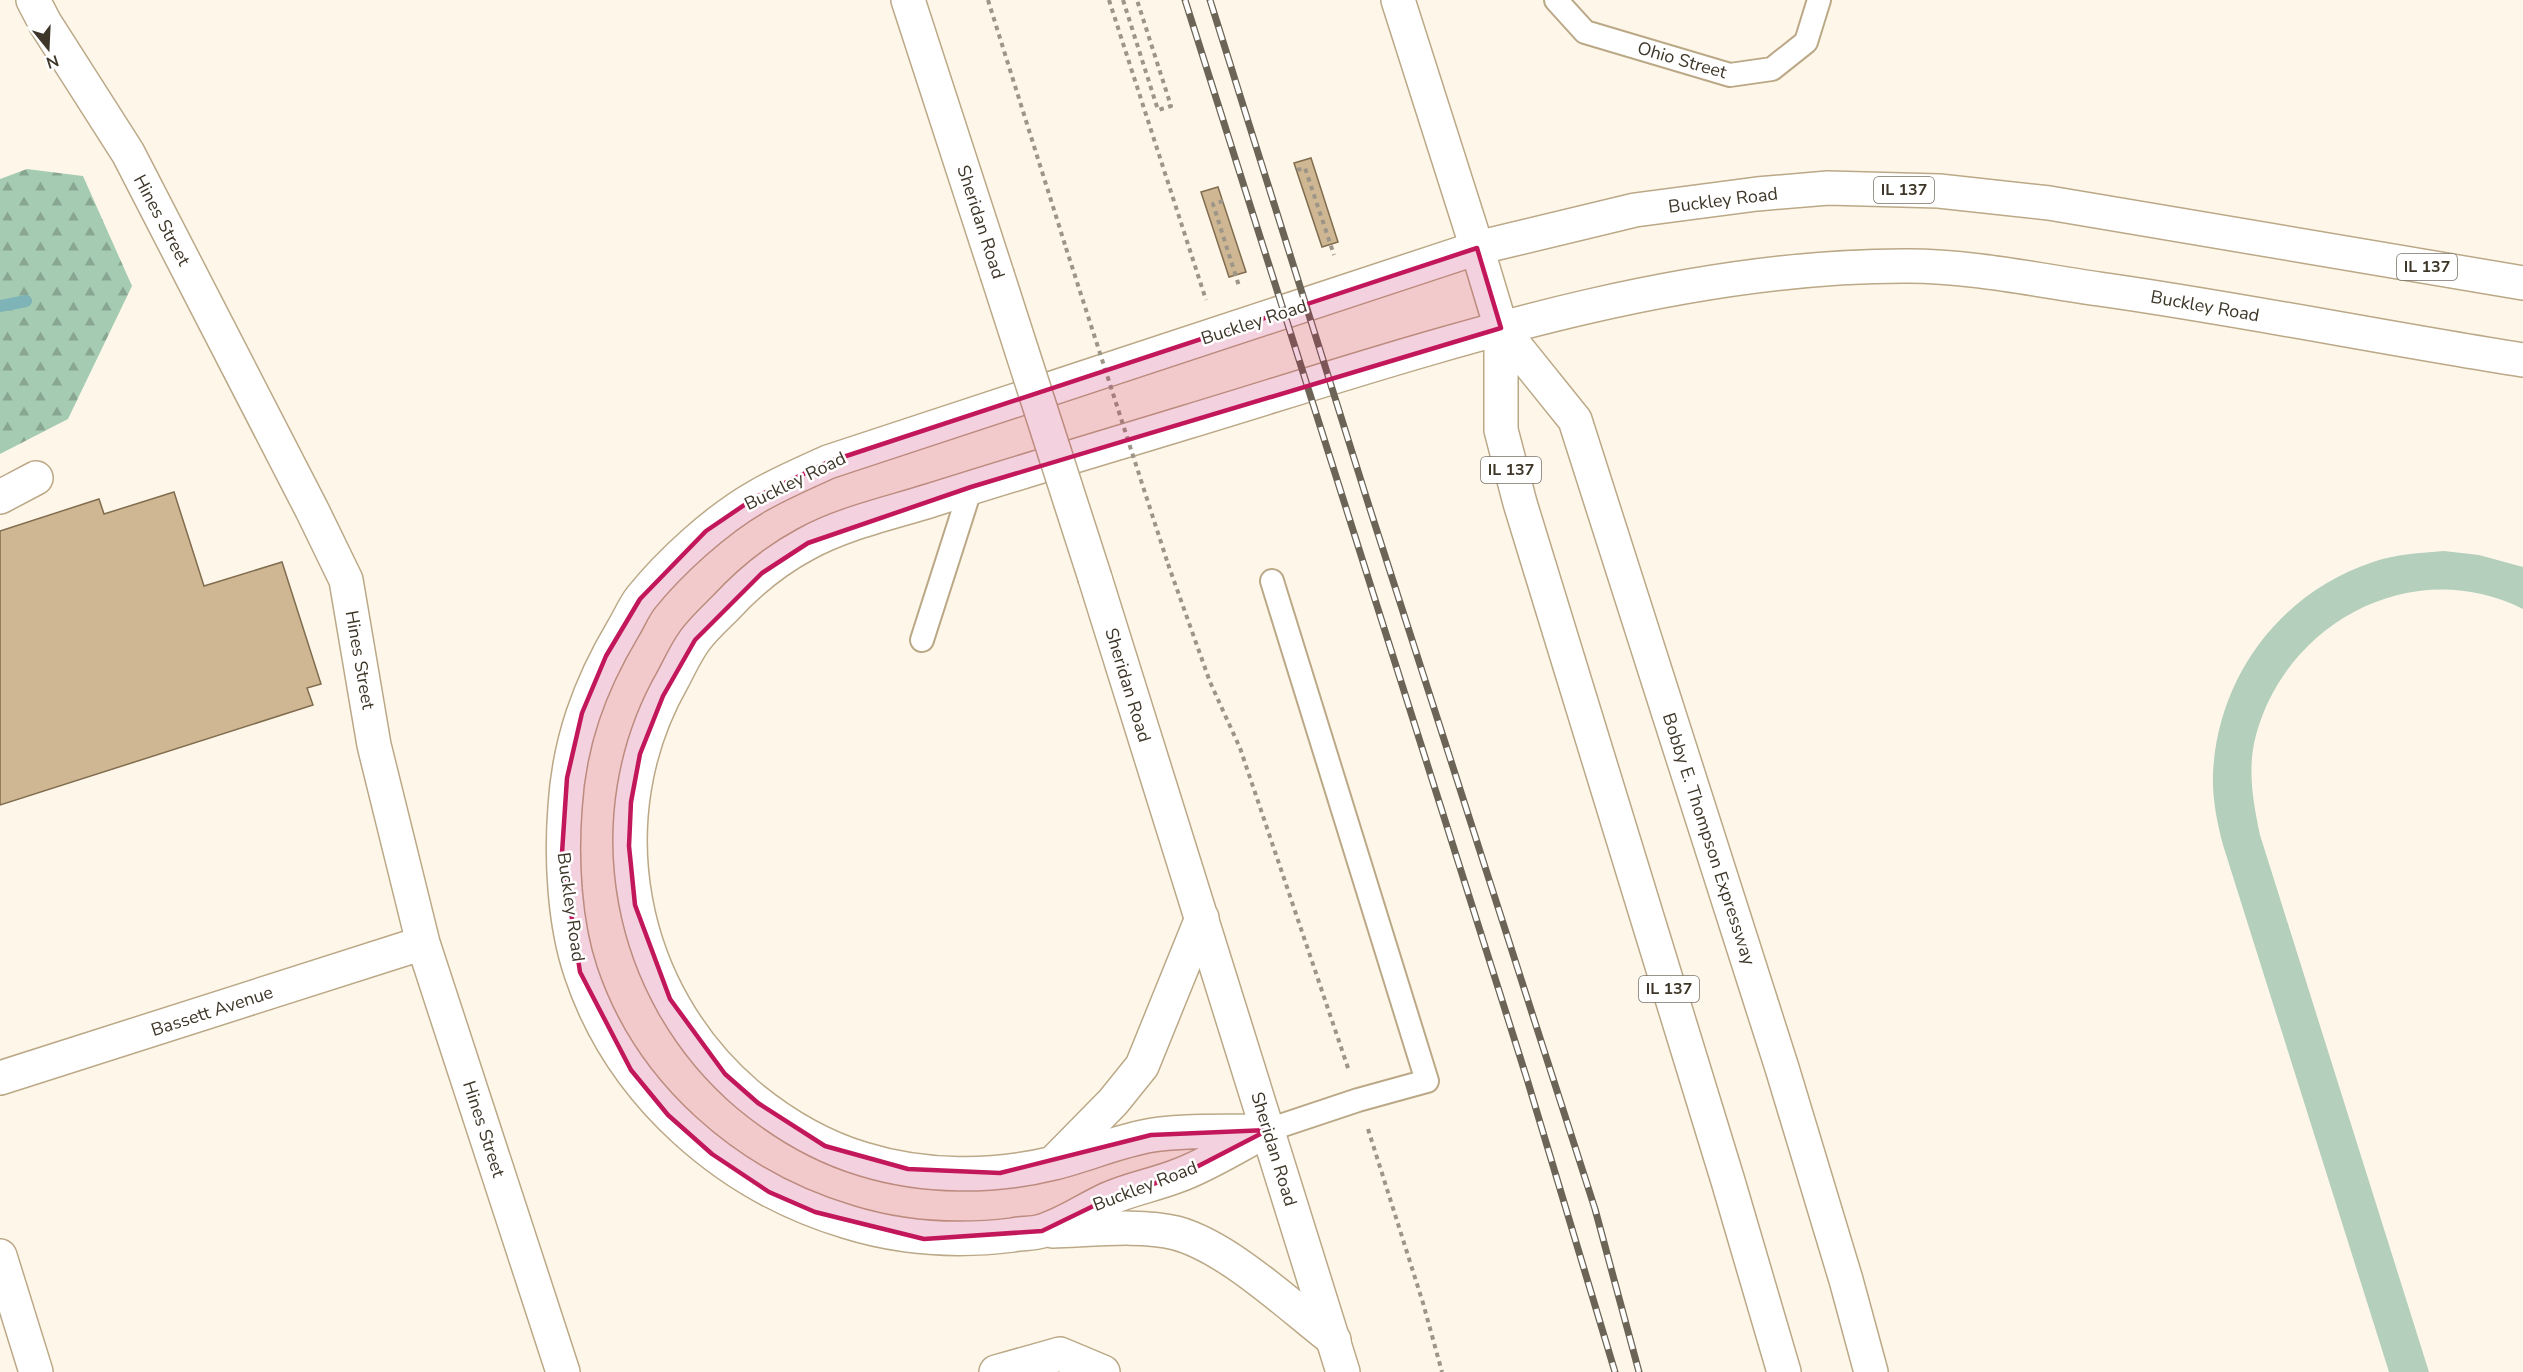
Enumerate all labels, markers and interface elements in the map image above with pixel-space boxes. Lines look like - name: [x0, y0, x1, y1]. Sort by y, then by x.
- north arrow: [18, 18, 78, 78]
- street label: Ohio Street: [1634, 36, 1730, 84]
- text: N: [43, 49, 61, 74]
- street label: Sheridan Road: [951, 162, 1011, 282]
- street label: Hines Street: [128, 170, 196, 270]
- road number: IL 137: [1874, 177, 1934, 203]
- street label: Buckley Road: [1667, 181, 1779, 219]
- road number: IL 137: [2397, 254, 2457, 280]
- street label: Buckley Road: [2149, 285, 2261, 327]
- street label: Buckley Road: [1198, 294, 1310, 350]
- street label: Buckley Road: [740, 446, 850, 516]
- road number: IL 137: [1481, 457, 1541, 483]
- street label: Hines Street: [339, 609, 381, 712]
- street label: Sheridan Road: [1099, 625, 1157, 745]
- street label: Bobby E. Thompson Expressway: [1657, 710, 1761, 969]
- street label: Buckley Road: [551, 851, 591, 963]
- road number: IL 137: [1639, 976, 1699, 1002]
- street label: Bassett Avenue: [148, 980, 276, 1042]
- street label: Hines Street: [457, 1078, 511, 1181]
- street label: Sheridan Road: [1245, 1089, 1303, 1209]
- street label: Buckley Road: [1089, 1155, 1201, 1217]

